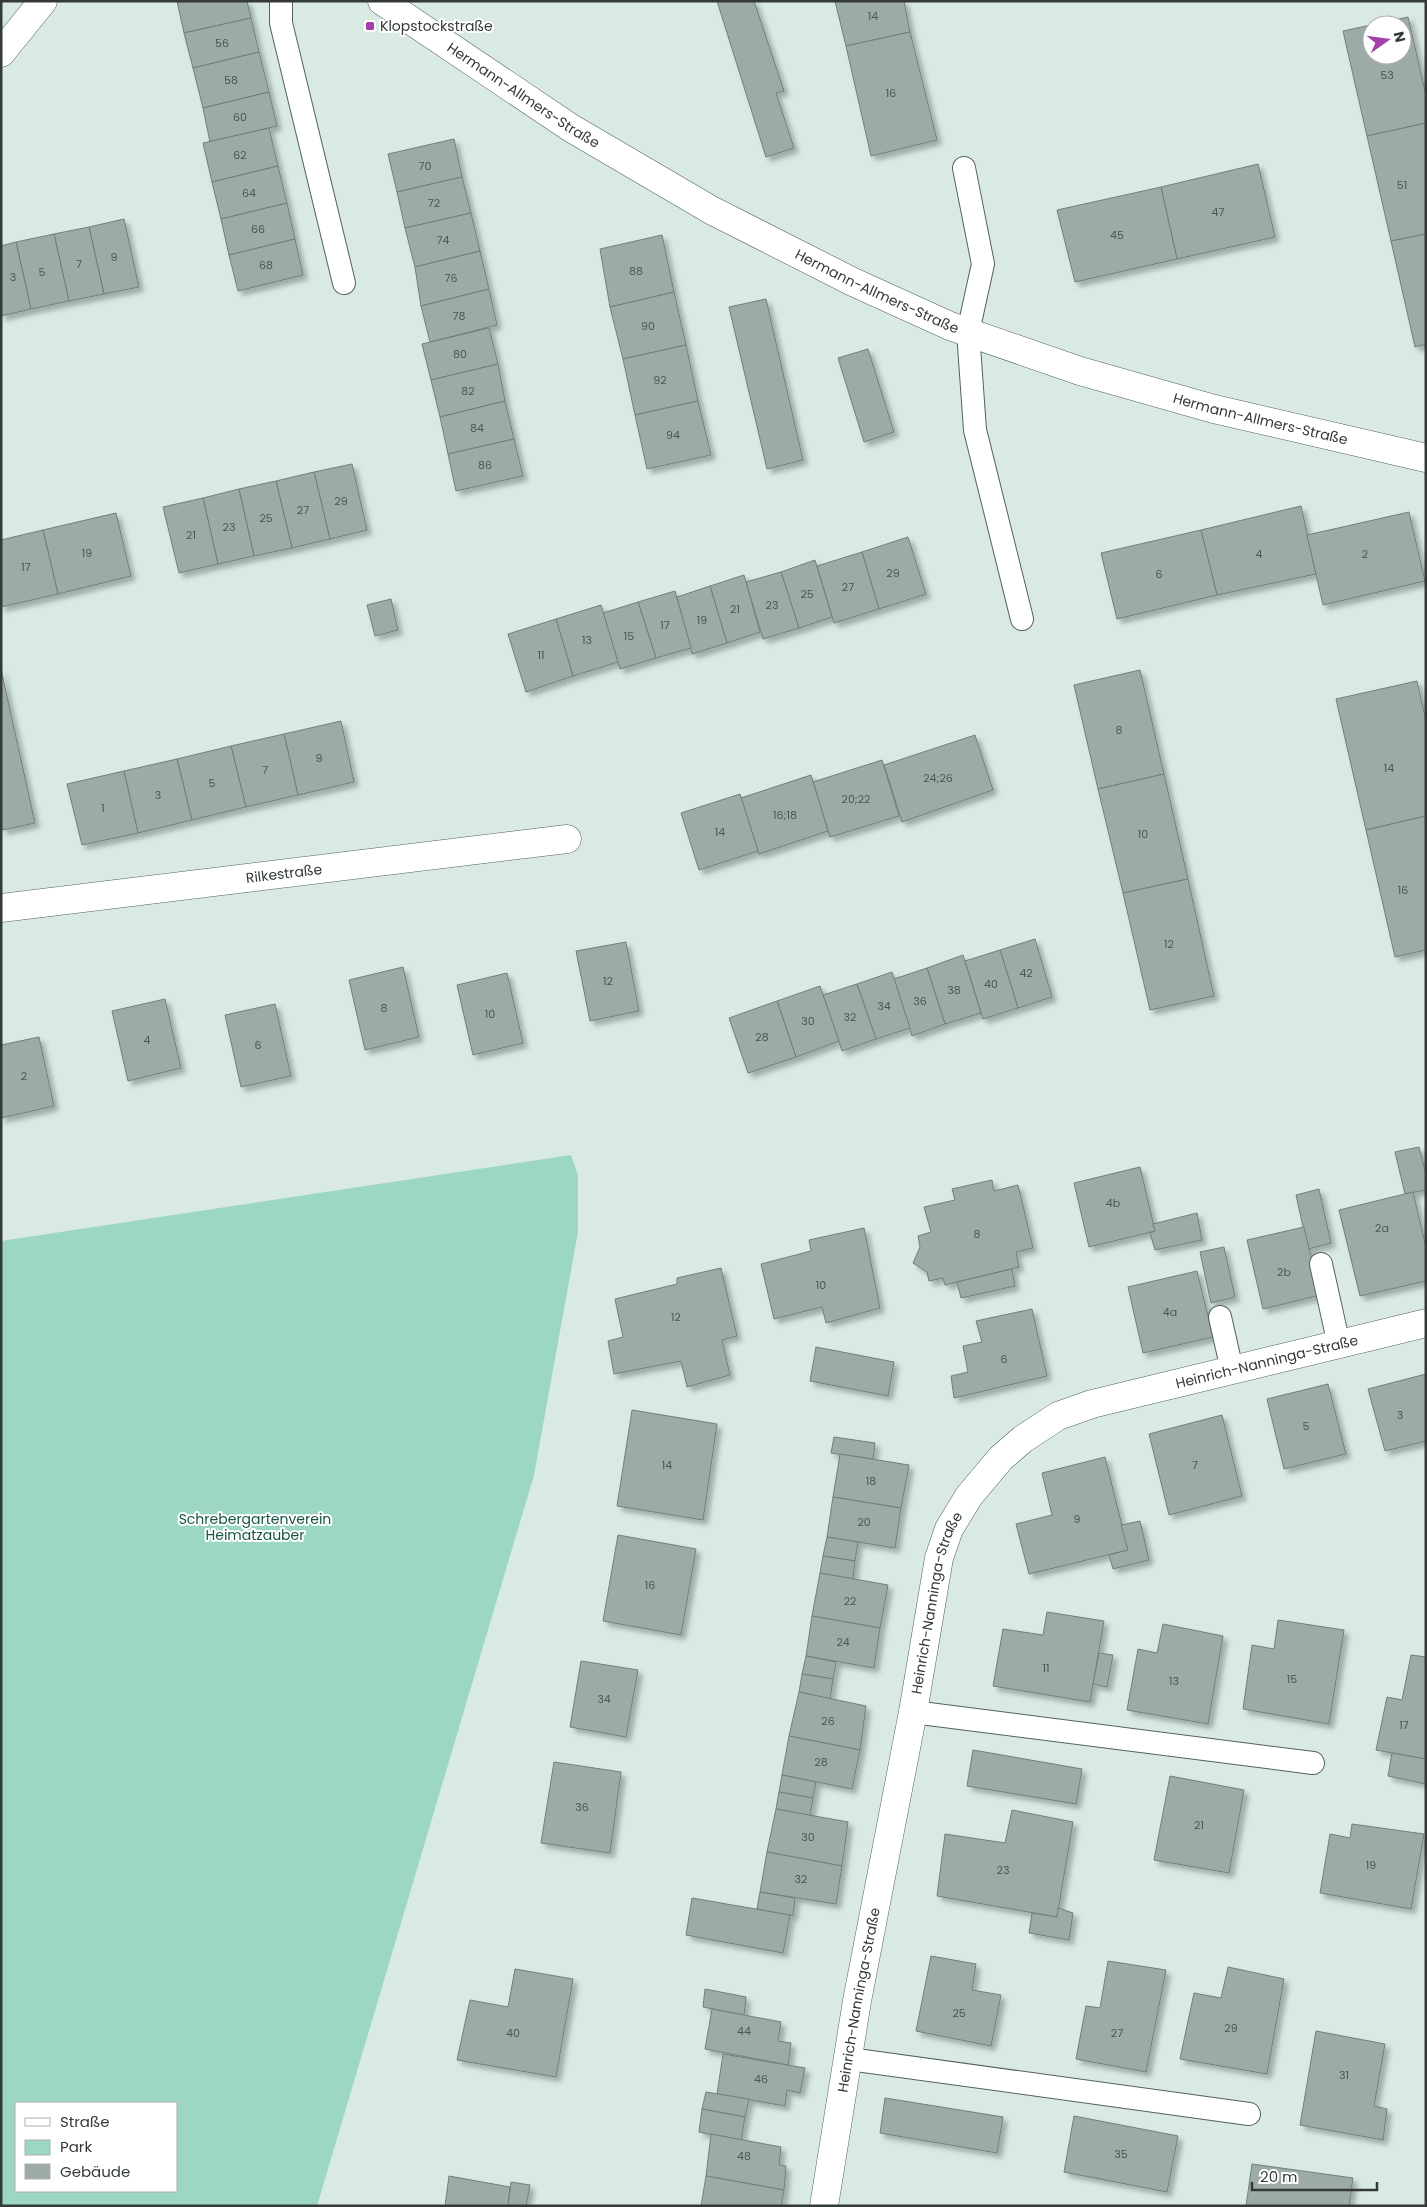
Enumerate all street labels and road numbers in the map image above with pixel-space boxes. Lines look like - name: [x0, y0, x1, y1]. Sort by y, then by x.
- street label: Hermann-Allmers-Straße: [443, 38, 604, 153]
- street label: Hermann-Allmers-Straße: [792, 244, 962, 338]
- street label: Hermann-Allmers-Straße: [1171, 388, 1350, 450]
- street label: Rilkestraße: [245, 859, 323, 888]
- street label: Heinrich-Nanninga-Straße: [1173, 1330, 1360, 1393]
- street label: Heinrich-Nanninga-Straße: [906, 1507, 967, 1696]
- street label: Heinrich-Nanninga-Straße: [832, 1906, 885, 2094]

